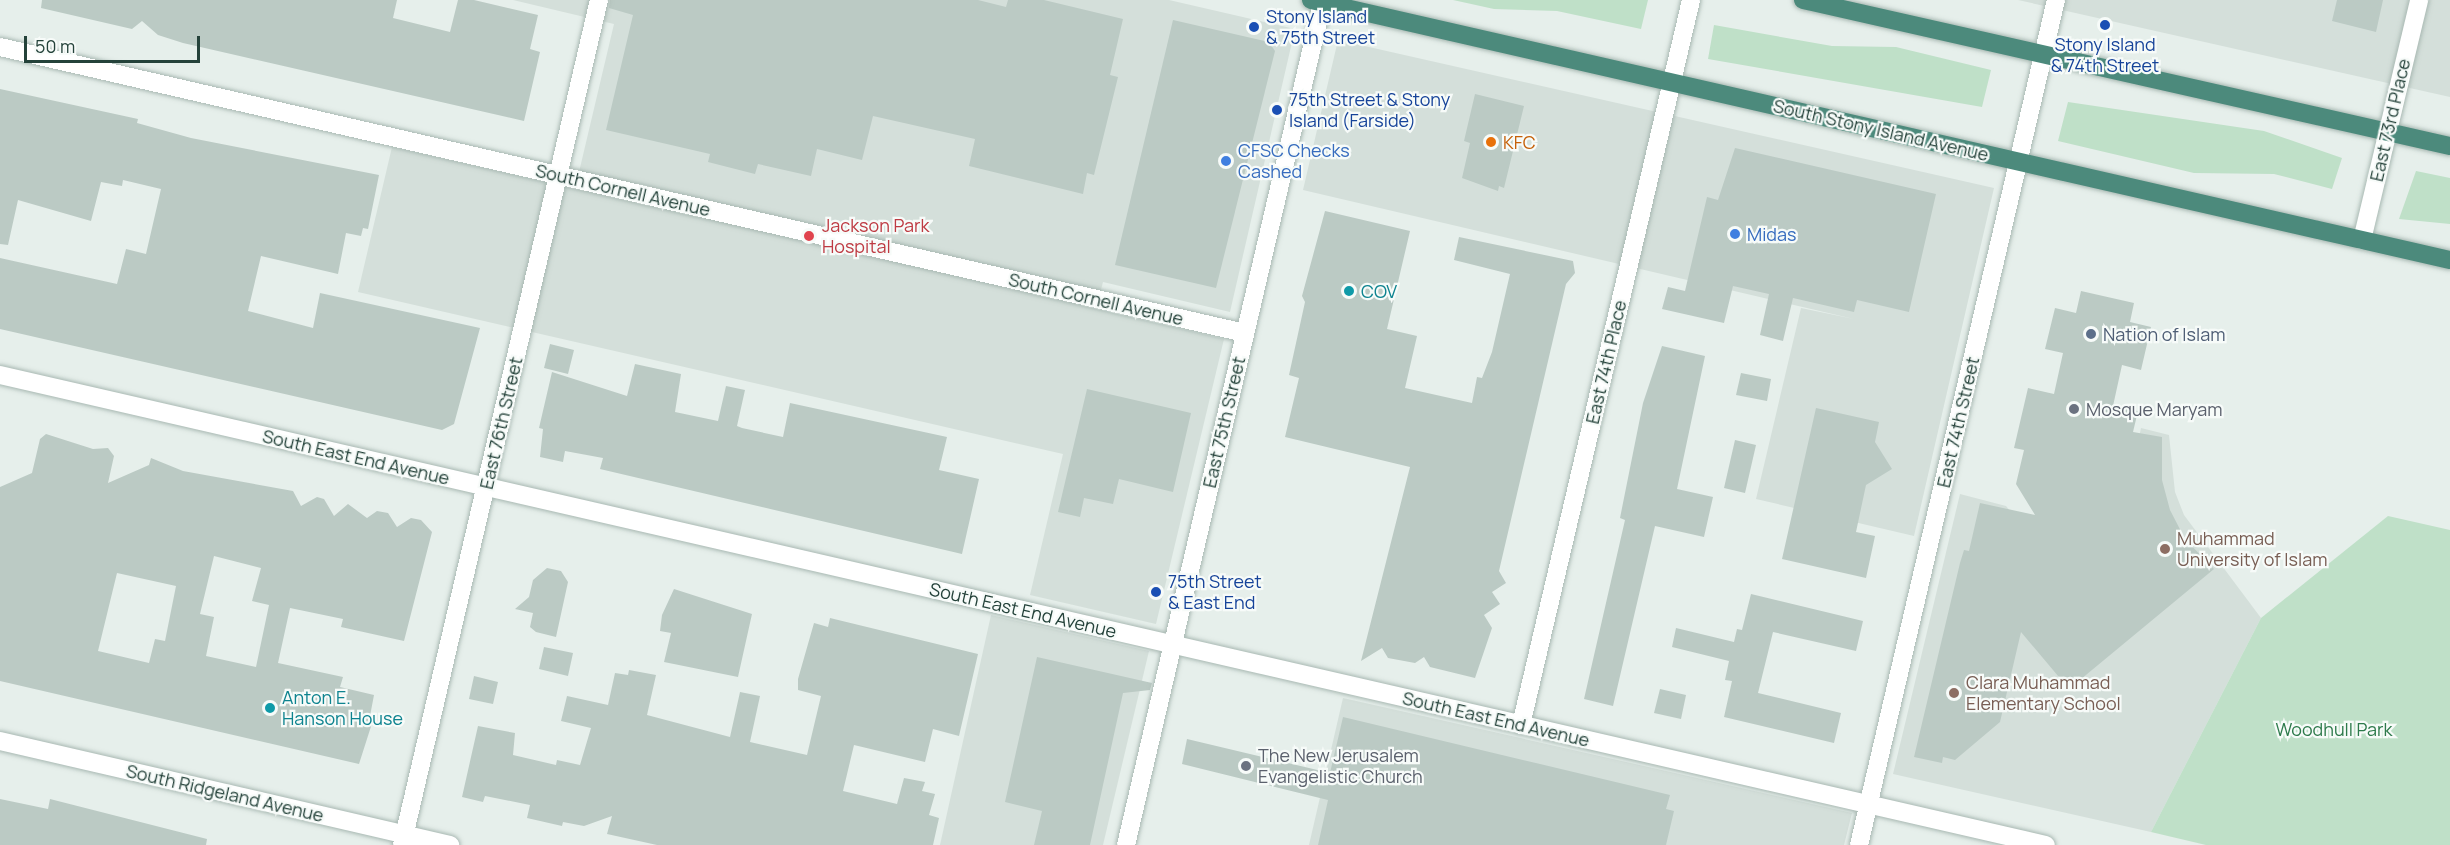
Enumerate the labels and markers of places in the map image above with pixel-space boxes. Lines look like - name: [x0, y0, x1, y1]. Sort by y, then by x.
- place label: Stony Island & 75th Street: [1266, 6, 1375, 48]
- marker: Stony Island & 74th Street: [2098, 18, 2112, 32]
- marker: Stony Island & 75th Street: [1247, 20, 1261, 34]
- place label: Stony Island & 74th Street: [2051, 34, 2159, 76]
- place label: 75th Street & Stony Island (Farside): [1289, 89, 1450, 132]
- marker: 75th Street & Stony Island (Farside): [1270, 103, 1284, 117]
- place label: KFC: [1503, 131, 1536, 153]
- marker: KFC: [1484, 135, 1498, 149]
- place label: CFSC Checks Cashed: [1238, 140, 1350, 182]
- marker: CFSC Checks Cashed: [1219, 154, 1233, 168]
- place label: Jackson Park Hospital: [822, 215, 929, 258]
- place label: Midas: [1747, 223, 1796, 245]
- marker: Jackson Park Hospital: [800, 227, 818, 245]
- marker: Midas: [1728, 227, 1742, 241]
- place label: COV: [1361, 280, 1397, 302]
- marker: COV: [1342, 284, 1356, 298]
- place label: Nation of Islam: [2103, 323, 2225, 345]
- marker: Nation of Islam: [2084, 327, 2098, 341]
- place label: Mosque Maryam: [2086, 398, 2223, 420]
- marker: Mosque Maryam: [2067, 402, 2081, 416]
- place label: Muhammad University of Islam: [2177, 528, 2327, 570]
- marker: Muhammad University of Islam: [2158, 542, 2172, 556]
- place label: 75th Street & East End: [1168, 571, 1262, 614]
- marker: 75th Street & East End: [1149, 585, 1163, 599]
- place label: Clara Muhammad Elementary School: [1966, 672, 2121, 714]
- marker: Clara Muhammad Elementary School: [1947, 686, 1961, 700]
- place label: Anton E. Hanson House: [282, 687, 403, 730]
- marker: Anton E. Hanson House: [263, 701, 277, 715]
- place label: The New Jerusalem Evangelistic Church: [1258, 745, 1423, 788]
- marker: The New Jerusalem Evangelistic Church: [1239, 759, 1253, 773]

